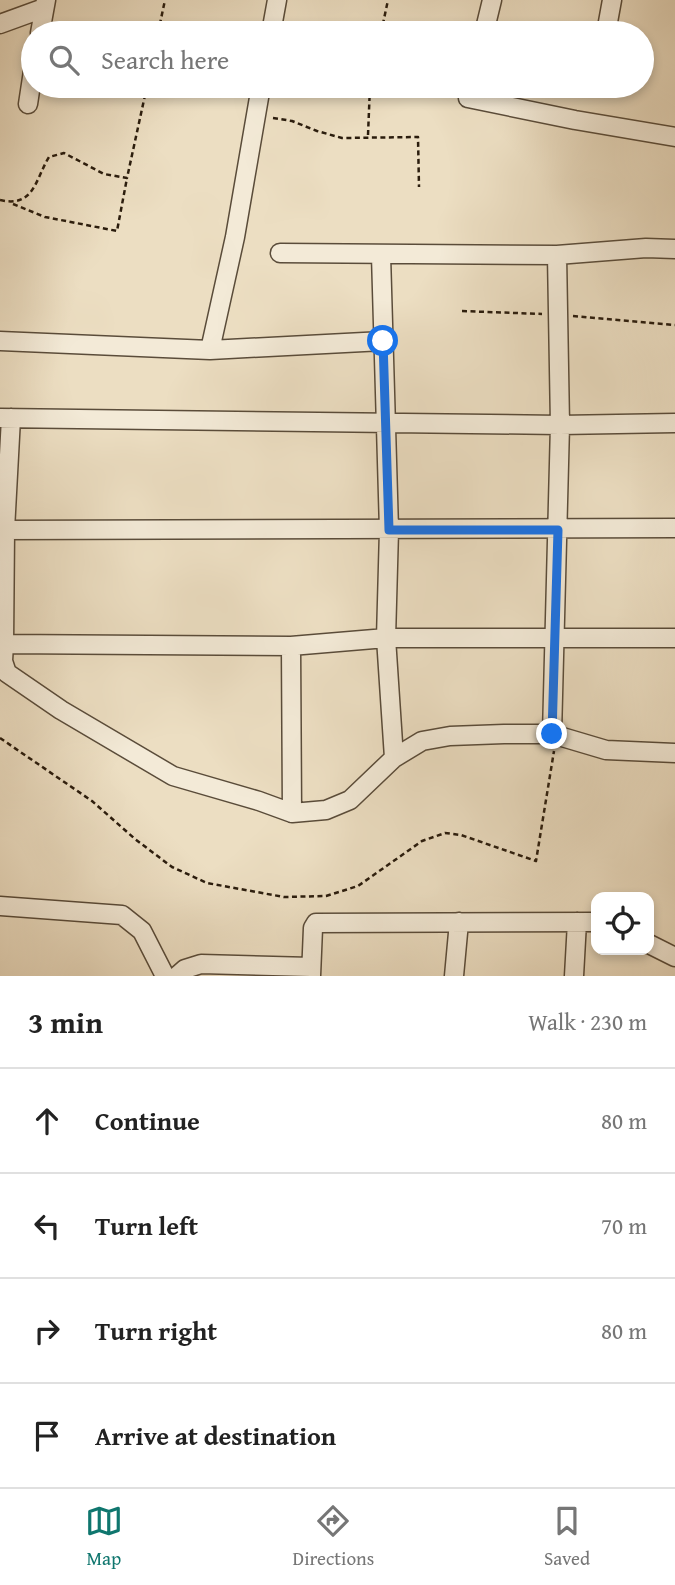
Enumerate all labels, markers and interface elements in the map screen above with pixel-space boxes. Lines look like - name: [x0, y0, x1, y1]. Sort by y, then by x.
- search box: [21, 21, 654, 98]
- text: Search here: [101, 40, 229, 79]
- icon: search: [45, 41, 83, 79]
- route start: [367, 325, 398, 356]
- route end: [536, 718, 567, 749]
- map controls: [591, 892, 654, 955]
- button: locate: [591, 892, 654, 955]
- text: 3 min: [28, 1000, 103, 1044]
- text: Walk · 230 m: [528, 1005, 647, 1038]
- text: Continue: [95, 1101, 200, 1140]
- icon: ahead: [28, 1102, 66, 1140]
- text: 80 m: [601, 1104, 647, 1137]
- text: Turn left: [95, 1206, 198, 1245]
- icon: left: [28, 1207, 66, 1245]
- text: 70 m: [601, 1209, 647, 1242]
- text: Turn right: [95, 1311, 217, 1350]
- icon: right: [28, 1312, 66, 1350]
- text: 80 m: [601, 1314, 647, 1347]
- text: Arrive at destination: [95, 1416, 336, 1455]
- icon: arrive: [28, 1417, 66, 1455]
- tab: Map: [85, 1502, 123, 1572]
- tab: Directions: [293, 1502, 374, 1572]
- tab: Saved: [544, 1502, 590, 1572]

